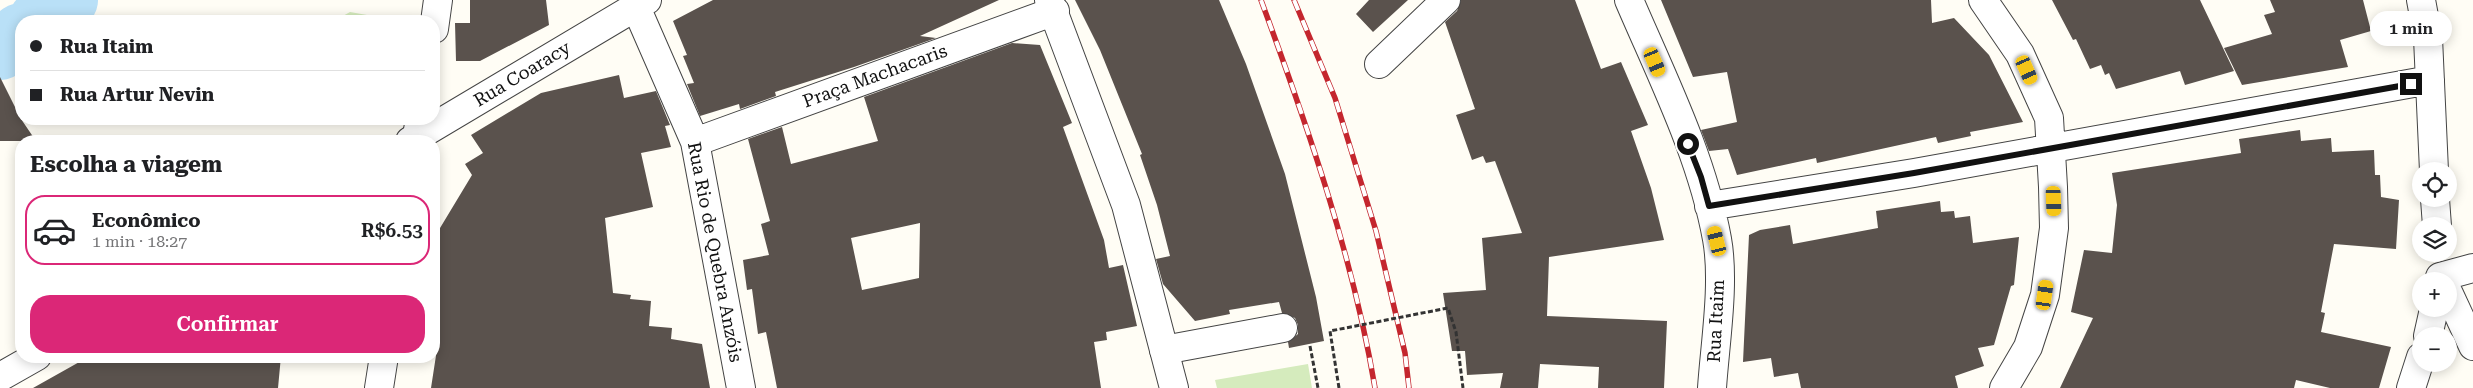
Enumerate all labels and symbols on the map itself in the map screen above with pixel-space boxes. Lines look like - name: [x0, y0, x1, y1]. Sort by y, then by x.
- callout: 1 min: [2370, 12, 2452, 46]
- street label: Rua Coaracy: [470, 36, 574, 111]
- street label: Praça Machacaris: [800, 40, 950, 111]
- car: [1642, 45, 1667, 79]
- car: [2014, 53, 2039, 87]
- route end: [2400, 73, 2422, 95]
- route start: [1677, 133, 1699, 155]
- street label: Rua Rio de Quebra Anzóis: [684, 140, 747, 364]
- car: [2045, 186, 2062, 216]
- car: [1706, 225, 1727, 257]
- street label: Rua Itaim: [1703, 279, 1728, 363]
- car: [2035, 279, 2054, 311]

